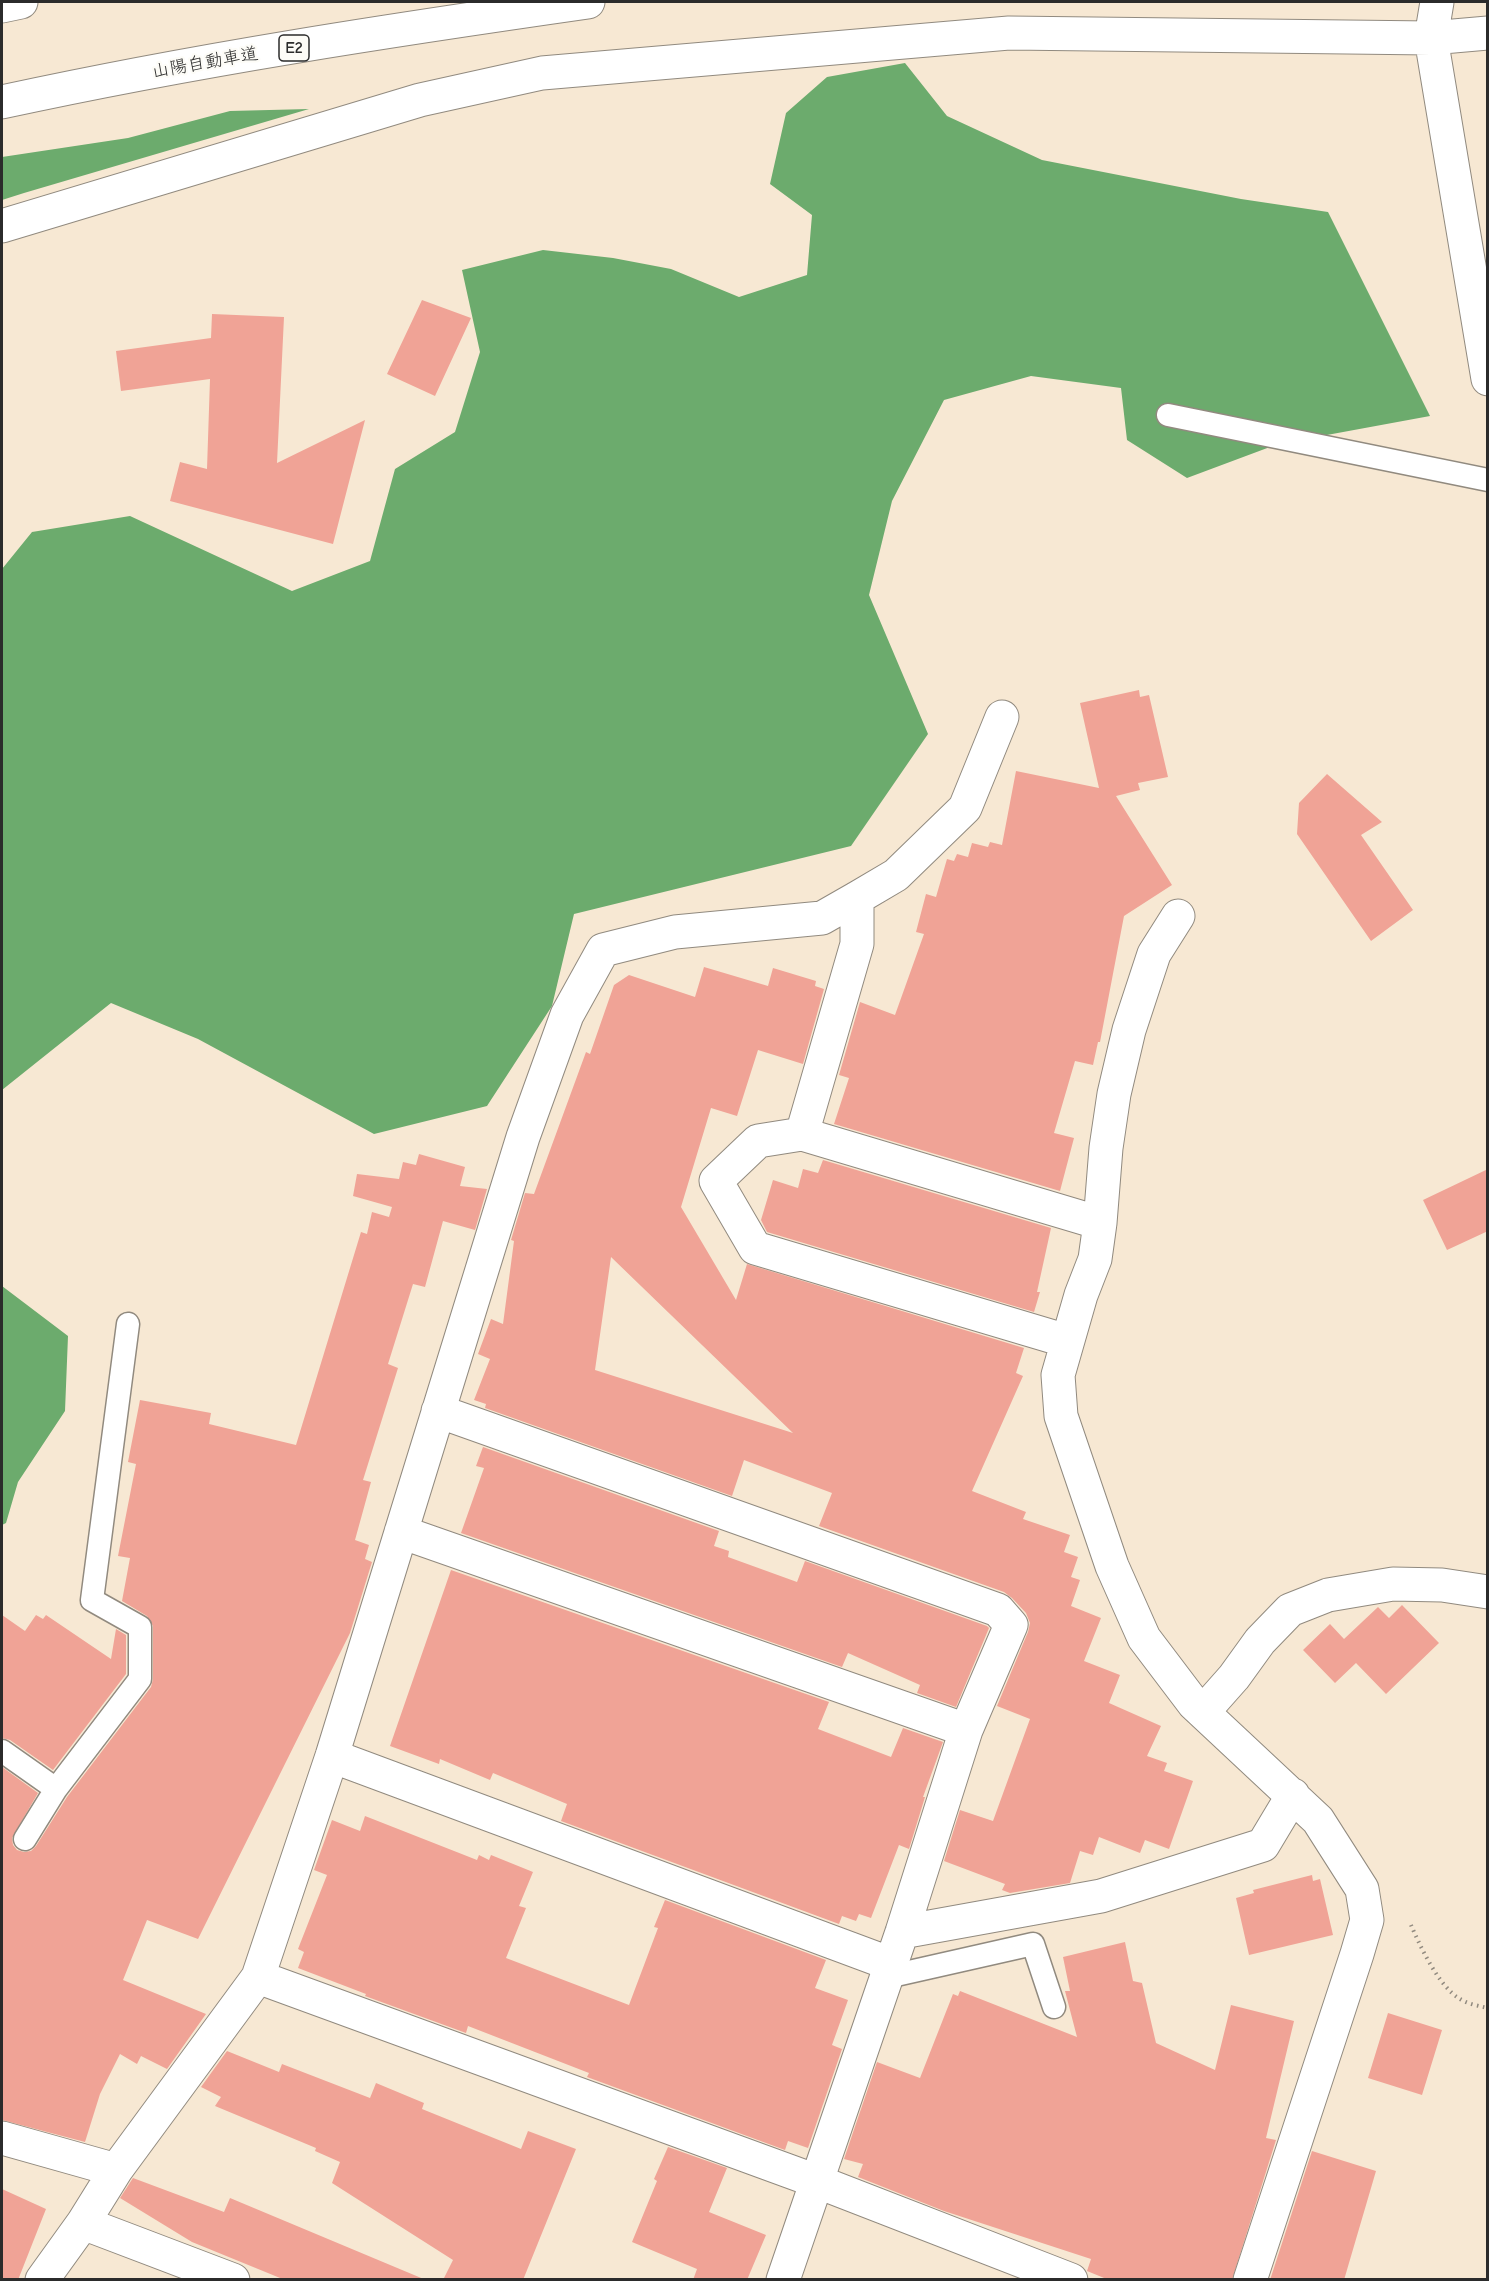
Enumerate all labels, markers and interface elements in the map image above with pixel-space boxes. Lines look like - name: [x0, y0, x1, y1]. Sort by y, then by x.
- road number: E2: [279, 35, 309, 61]
- street label: 山陽自動車道: [150, 43, 260, 83]

